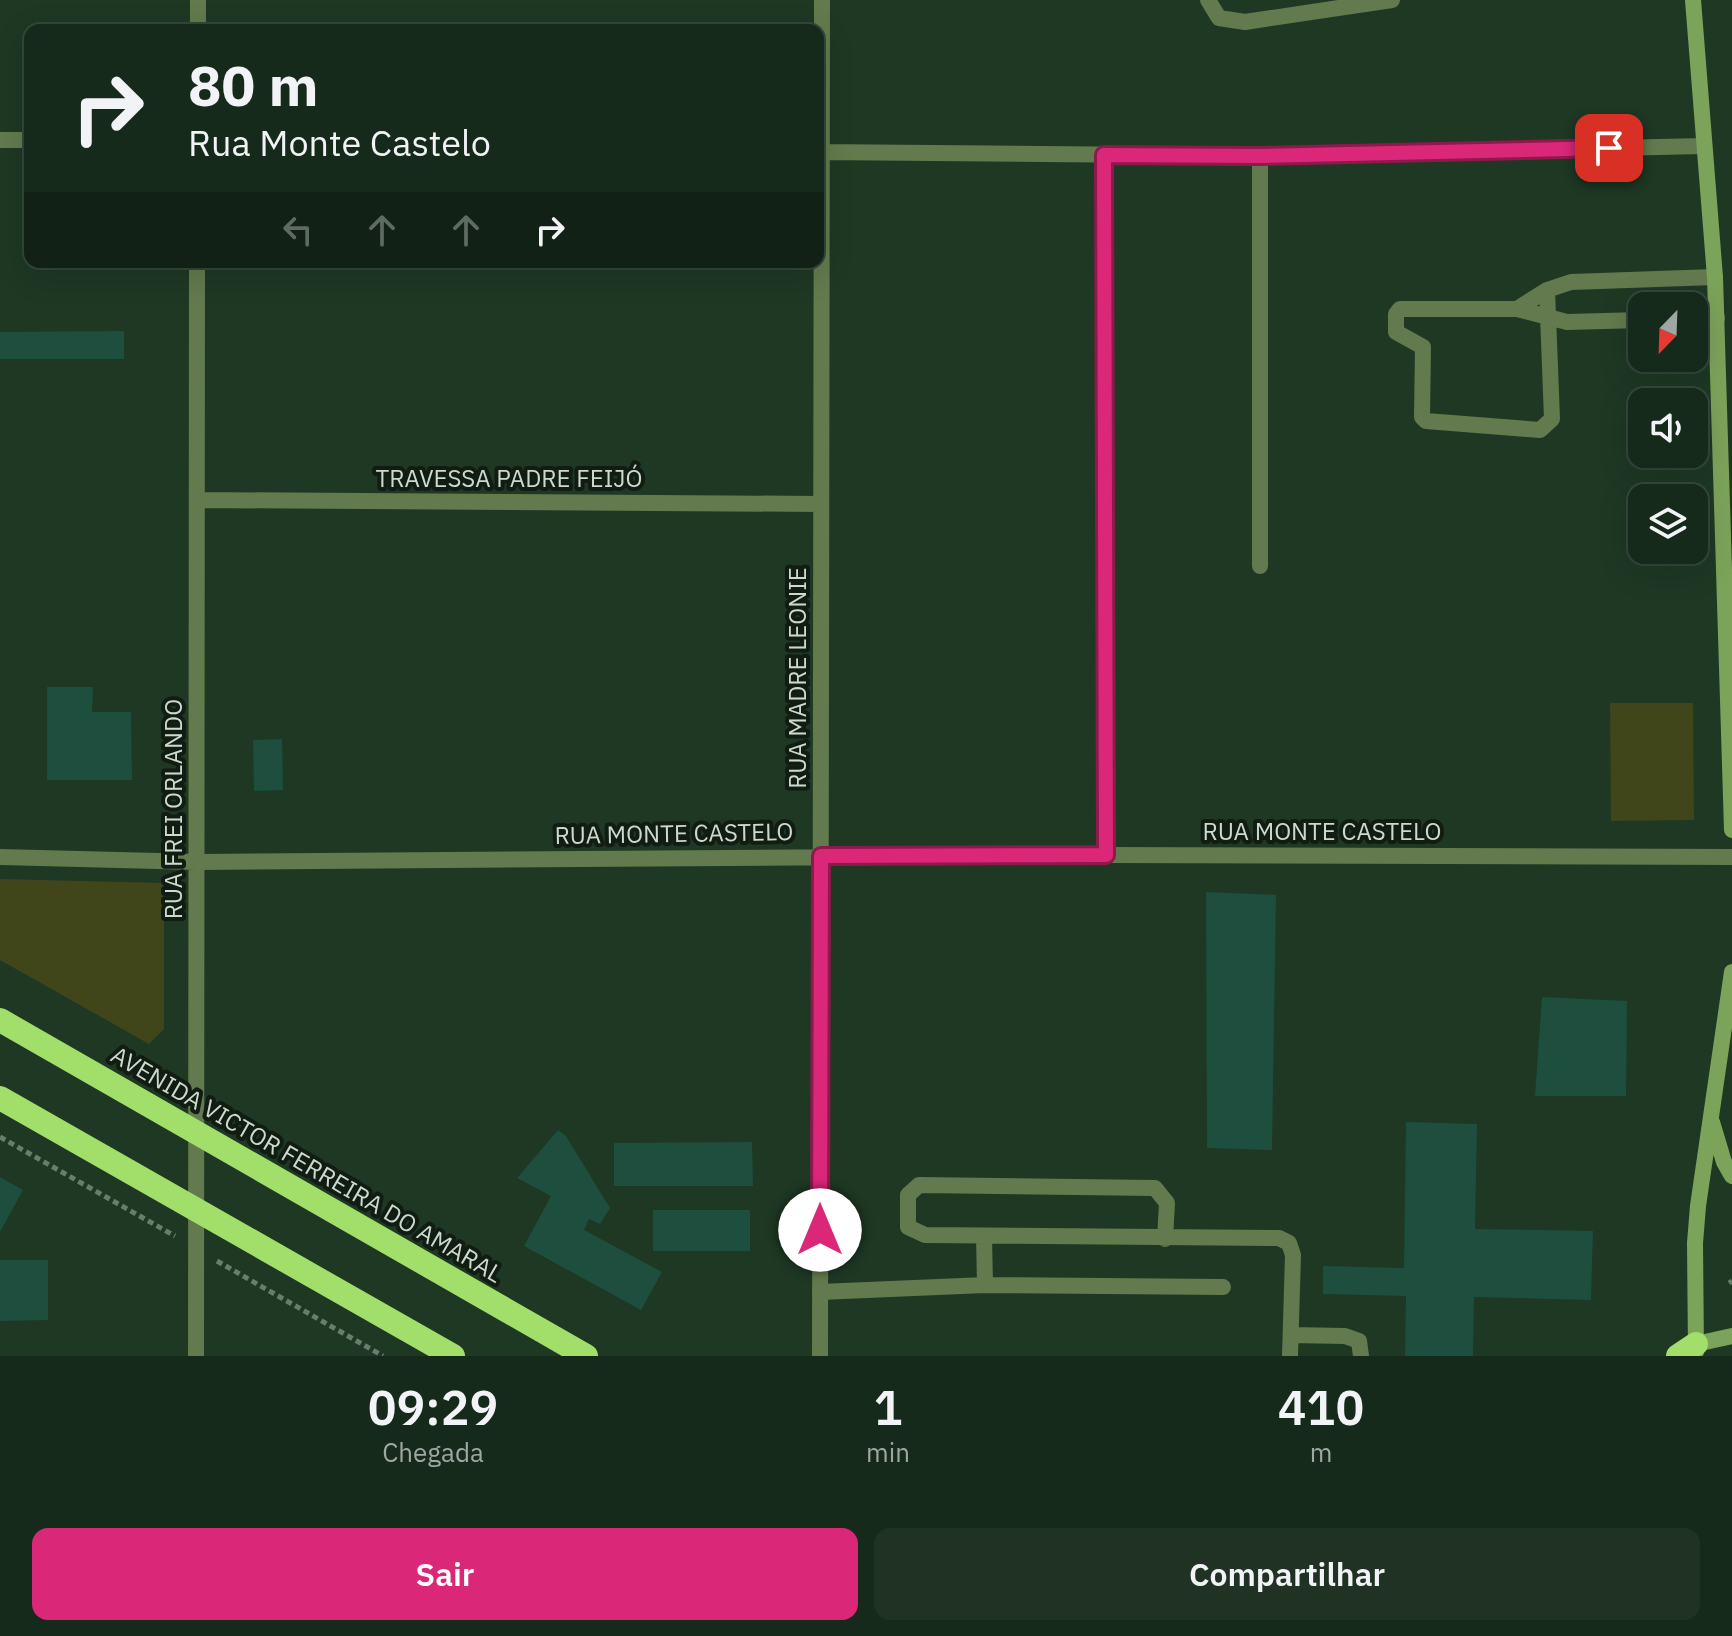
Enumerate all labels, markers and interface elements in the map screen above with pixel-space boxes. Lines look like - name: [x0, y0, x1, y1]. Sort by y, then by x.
- text: 80 m: [188, 49, 318, 121]
- icon: right: [56, 56, 160, 160]
- pin: [1575, 114, 1643, 182]
- text: Rua Monte Castelo: [188, 119, 491, 166]
- icon: arrive: [1587, 126, 1631, 170]
- icon: left: [276, 208, 320, 252]
- icon: ahead: [360, 208, 404, 252]
- icon: ahead: [444, 208, 488, 252]
- icon: right: [528, 208, 572, 252]
- north arrow: [1628, 292, 1708, 372]
- map controls: [1628, 292, 1708, 564]
- button: sound: [1628, 388, 1708, 468]
- street label: TRAVESSA PADRE FEIJÓ: [376, 462, 643, 494]
- button: layers: [1628, 484, 1708, 564]
- street label: RUA MADRE LEONIE: [781, 567, 813, 789]
- street label: RUA FREI ORLANDO: [157, 699, 189, 919]
- street label: RUA MONTE CASTELO: [554, 815, 794, 851]
- street label: RUA MONTE CASTELO: [1203, 815, 1441, 847]
- street label: AVENIDA VICTOR FERREIRA DO AMARAL: [106, 1038, 508, 1290]
- position arrow: [778, 1188, 862, 1272]
- text: 09:29: [368, 1376, 498, 1438]
- text: 1: [874, 1376, 902, 1438]
- text: 410: [1278, 1376, 1364, 1438]
- text: Chegada: [382, 1435, 484, 1469]
- text: min: [866, 1435, 910, 1469]
- text: m: [1310, 1435, 1332, 1469]
- button: Sair: [32, 1528, 858, 1620]
- button: Compartilhar: [874, 1528, 1700, 1620]

